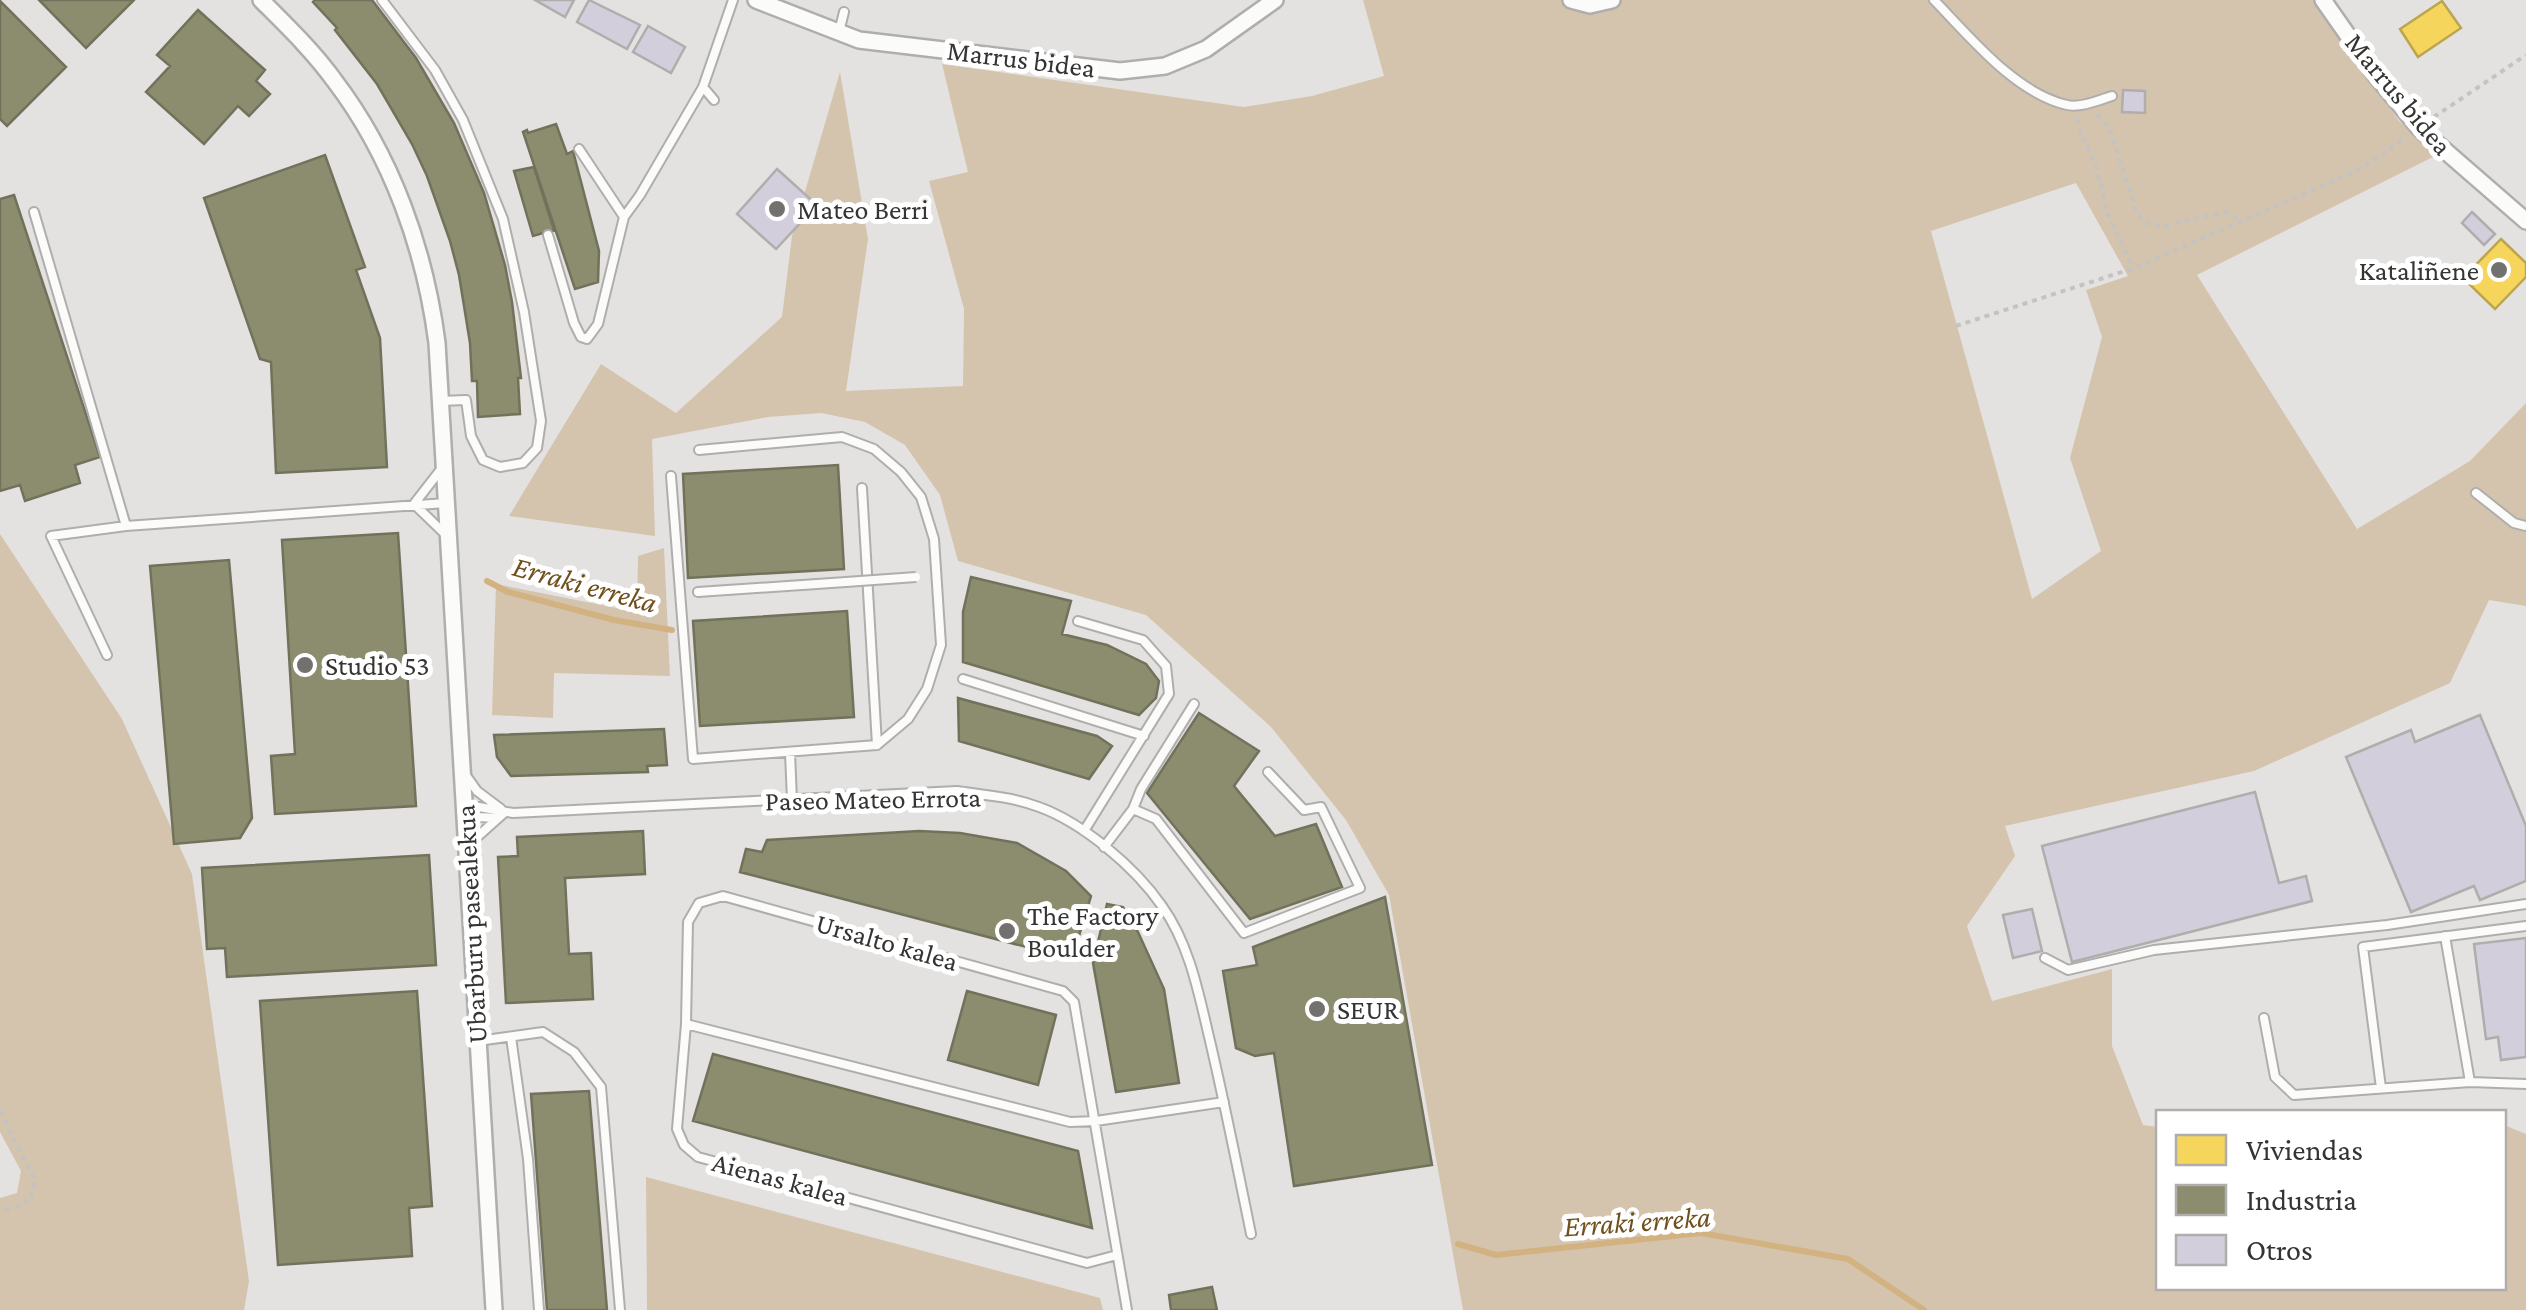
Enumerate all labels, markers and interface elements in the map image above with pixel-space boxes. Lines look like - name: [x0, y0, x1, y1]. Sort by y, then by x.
- street label: Marrus bidea: [2339, 27, 2459, 161]
- street label: Marrus bidea: [945, 35, 1097, 83]
- place label: Mateo Berri: [797, 194, 929, 225]
- marker: Mateo Berri: [766, 198, 788, 220]
- place label: Kataliñene: [2359, 255, 2479, 286]
- marker: Kataliñene: [2488, 259, 2510, 281]
- water label: Erraki erreka: [509, 549, 661, 619]
- place label: Studio 53: [325, 650, 430, 681]
- marker: Studio 53: [294, 654, 316, 676]
- street label: Paseo Mateo Errota: [765, 782, 981, 816]
- street label: Ubarburu pasealekua: [449, 804, 493, 1044]
- place label: The Factory Boulder: [1027, 900, 1160, 963]
- street label: Ursalto kalea: [812, 907, 962, 977]
- marker: The Factory Boulder: [996, 920, 1018, 942]
- place label: SEUR: [1337, 994, 1399, 1025]
- marker: SEUR: [1306, 998, 1328, 1020]
- legend: [2156, 1110, 2506, 1290]
- text: Viviendas: [2246, 1133, 2363, 1166]
- street label: Aienas kalea: [709, 1146, 851, 1212]
- text: Industria: [2246, 1183, 2357, 1216]
- water label: Erraki erreka: [1562, 1199, 1712, 1243]
- text: Otros: [2246, 1233, 2313, 1266]

